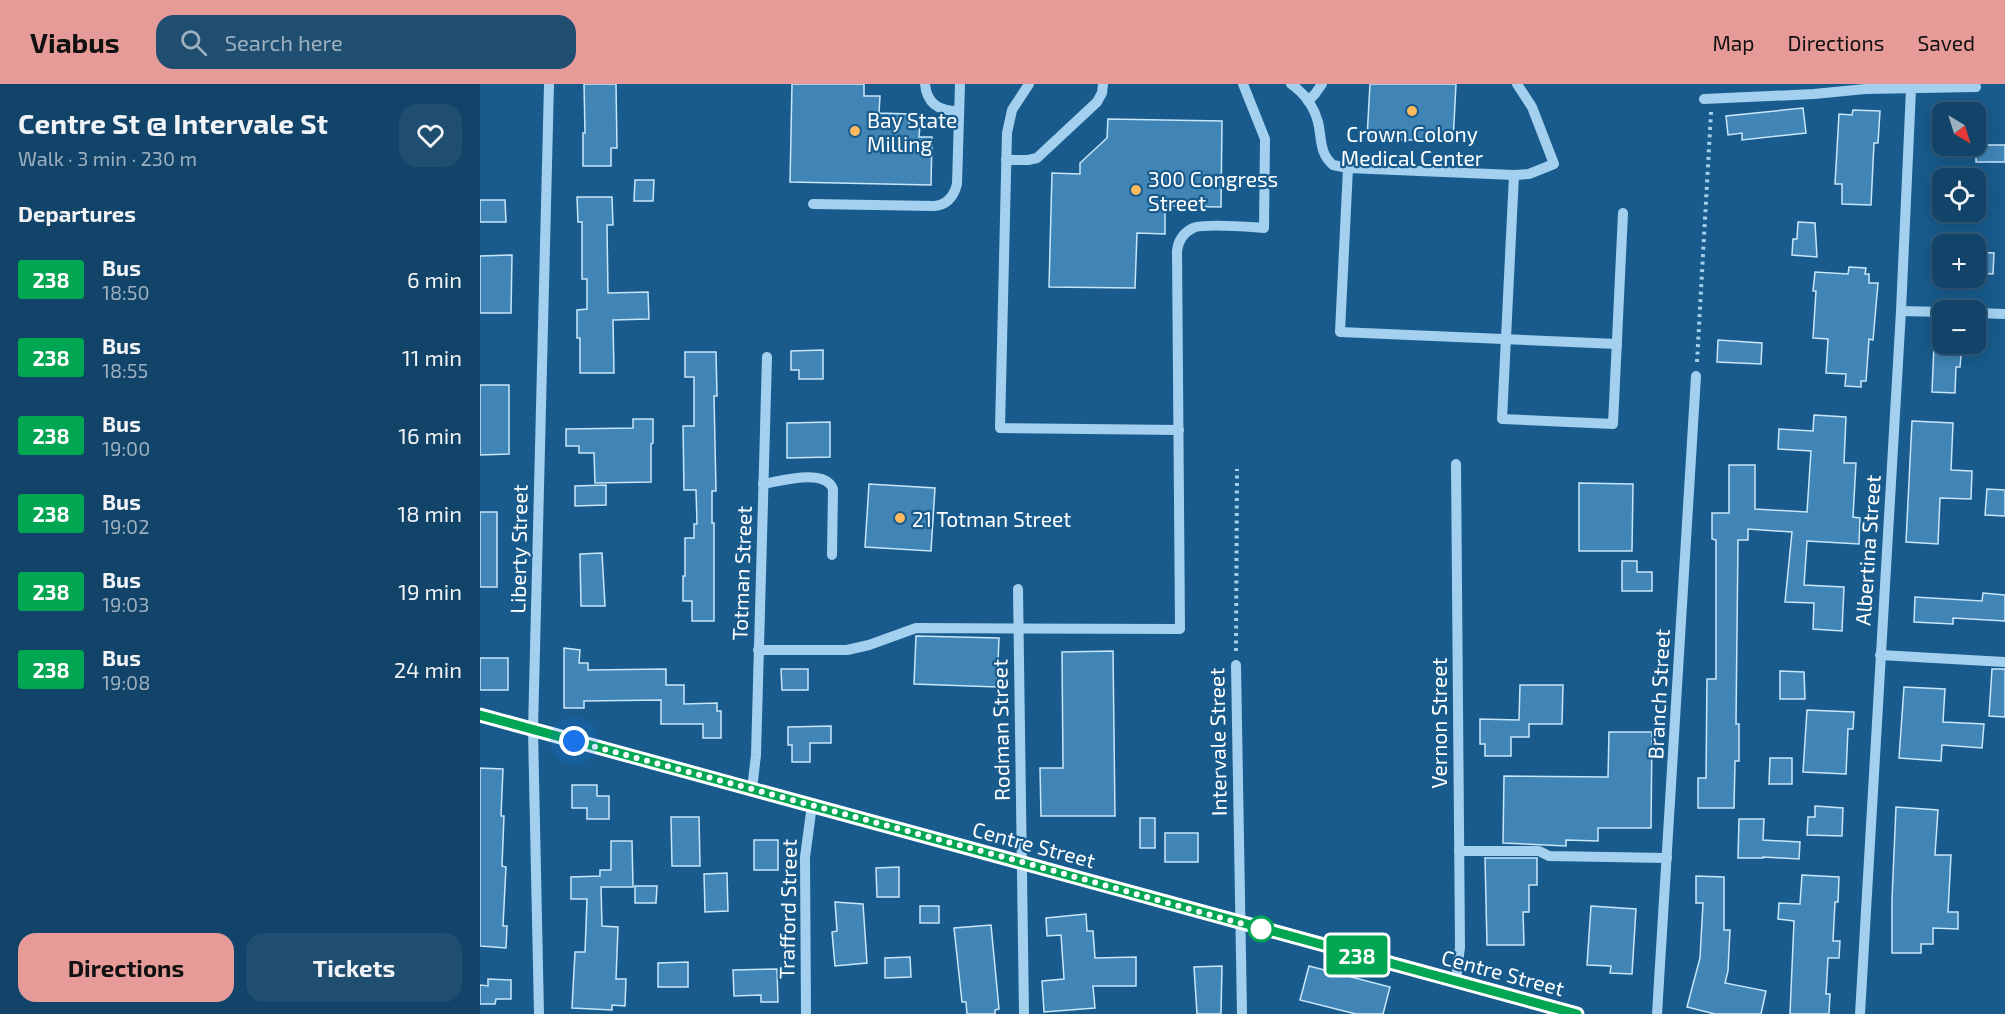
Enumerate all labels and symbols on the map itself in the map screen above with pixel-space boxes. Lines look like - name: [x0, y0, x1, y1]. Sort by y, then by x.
- north arrow: [1932, 102, 1986, 156]
- marker: Crown Colony Medical Center: [1405, 104, 1419, 118]
- place label: Bay State Milling: [867, 107, 957, 156]
- place label: Crown Colony Medical Center: [1341, 121, 1484, 170]
- marker: Bay State Milling: [848, 124, 862, 138]
- place label: 300 Congress Street: [1148, 166, 1278, 215]
- marker: 300 Congress Street: [1129, 183, 1143, 197]
- street label: Albertina Street: [1849, 474, 1885, 626]
- street label: Liberty Street: [504, 484, 532, 614]
- street label: Totman Street: [726, 505, 756, 641]
- place label: 21 Totman Street: [912, 506, 1071, 531]
- marker: 21 Totman Street: [893, 511, 907, 525]
- street label: Branch Street: [1642, 628, 1674, 760]
- street label: Vernon Street: [1426, 657, 1451, 789]
- street label: Rodman Street: [986, 659, 1014, 801]
- street label: Intervale Street: [1203, 668, 1231, 816]
- your location: [559, 726, 589, 756]
- street label: Centre Street: [970, 816, 1098, 872]
- street label: Trafford Street: [773, 839, 801, 979]
- unlabelled marker: [1248, 916, 1274, 942]
- line badge: 238: [1322, 936, 1392, 974]
- street label: Centre Street: [1439, 944, 1567, 1000]

